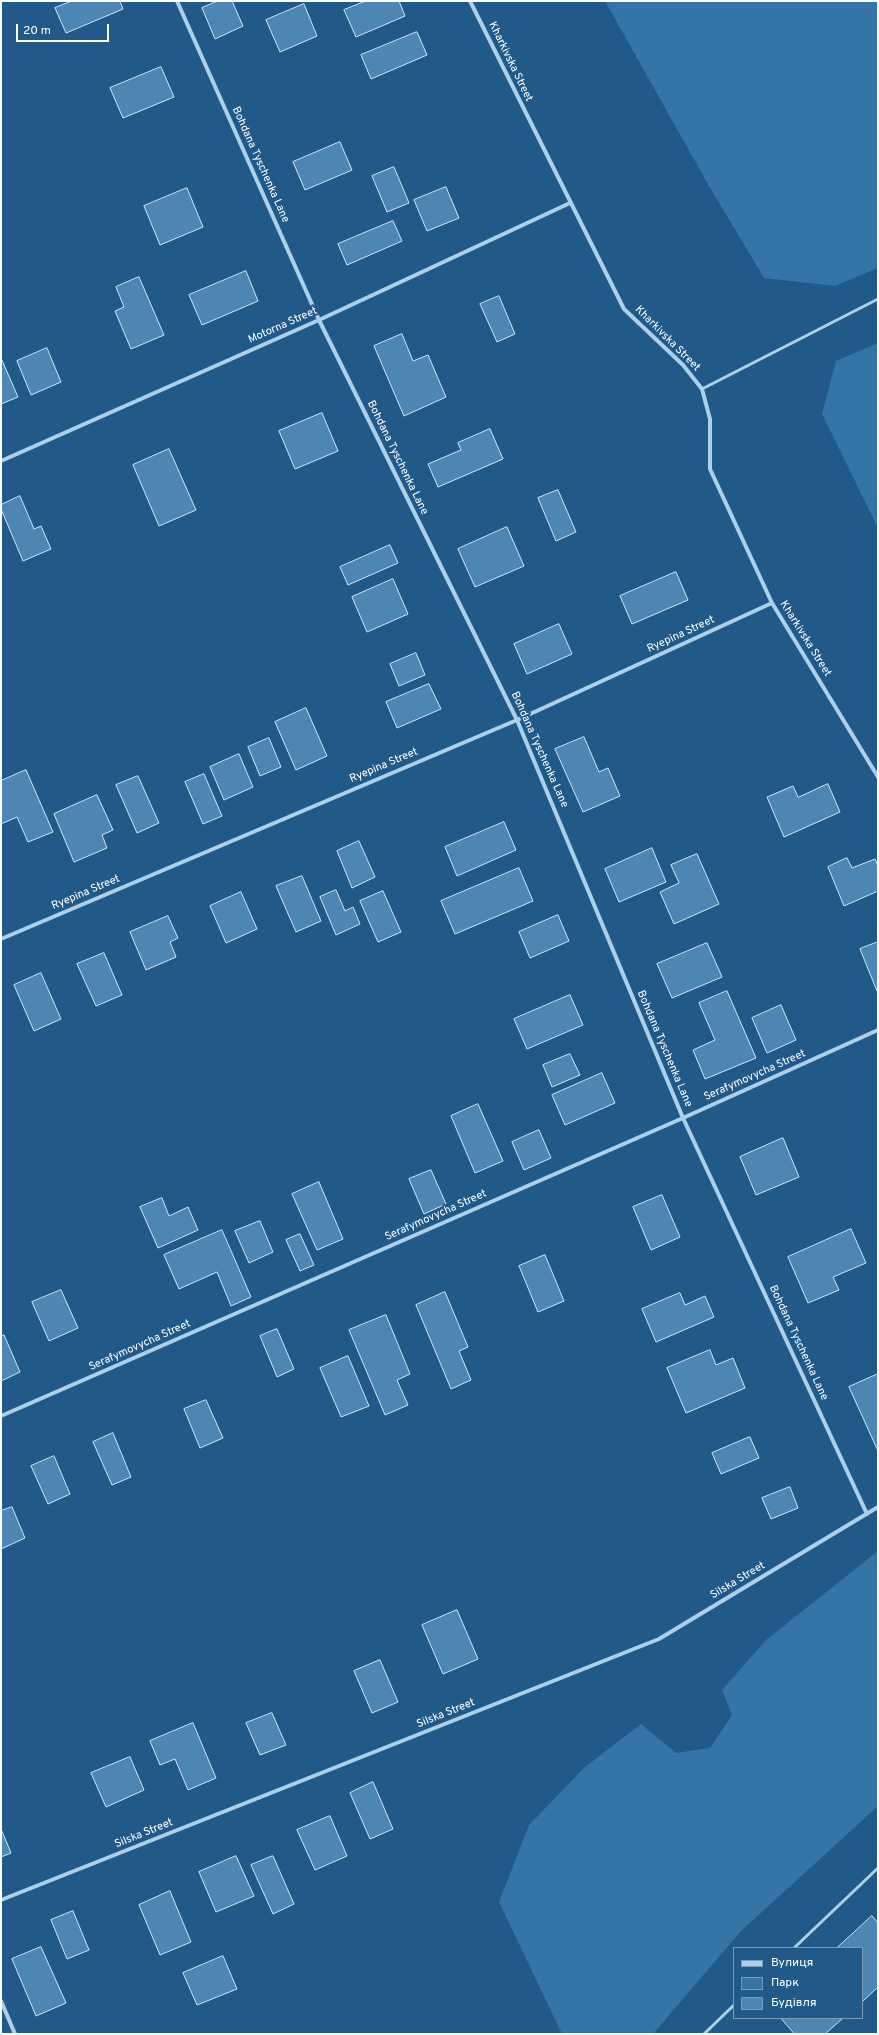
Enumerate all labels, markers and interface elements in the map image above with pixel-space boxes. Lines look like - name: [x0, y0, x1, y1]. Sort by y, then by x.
- scale bar: [18, 16, 111, 42]
- street label: Kharkivska Street: [485, 20, 535, 104]
- text: 20 m: [23, 23, 51, 39]
- street label: Bohdana Tyschenka Lane: [228, 105, 292, 225]
- street label: Kharkivska Street: [632, 304, 702, 374]
- street label: Motorna Street: [246, 305, 320, 347]
- street label: Bohdana Tyschenka Lane: [364, 399, 430, 517]
- street label: Kharkivska Street: [776, 599, 834, 679]
- street label: Ryepina Street: [645, 614, 717, 656]
- street label: Bohdana Tyschenka Lane: [507, 690, 571, 810]
- street label: Ryepina Street: [348, 746, 420, 786]
- street label: Ryepina Street: [50, 873, 122, 913]
- street label: Bohdana Tyschenka Lane: [633, 989, 695, 1109]
- street label: Serafymovycha Street: [702, 1048, 808, 1104]
- street label: Serafymovycha Street: [383, 1188, 489, 1244]
- street label: Bohdana Tyschenka Lane: [765, 1283, 831, 1403]
- street label: Serafymovycha Street: [87, 1318, 193, 1374]
- street label: Silska Street: [708, 1559, 768, 1603]
- street label: Silska Street: [415, 1696, 477, 1732]
- street label: Silska Street: [113, 1816, 175, 1852]
- legend: [733, 1947, 863, 2019]
- text: Вулиця: [771, 1955, 813, 1971]
- text: Парк: [771, 1975, 799, 1991]
- text: Будівля: [771, 1995, 817, 2011]

